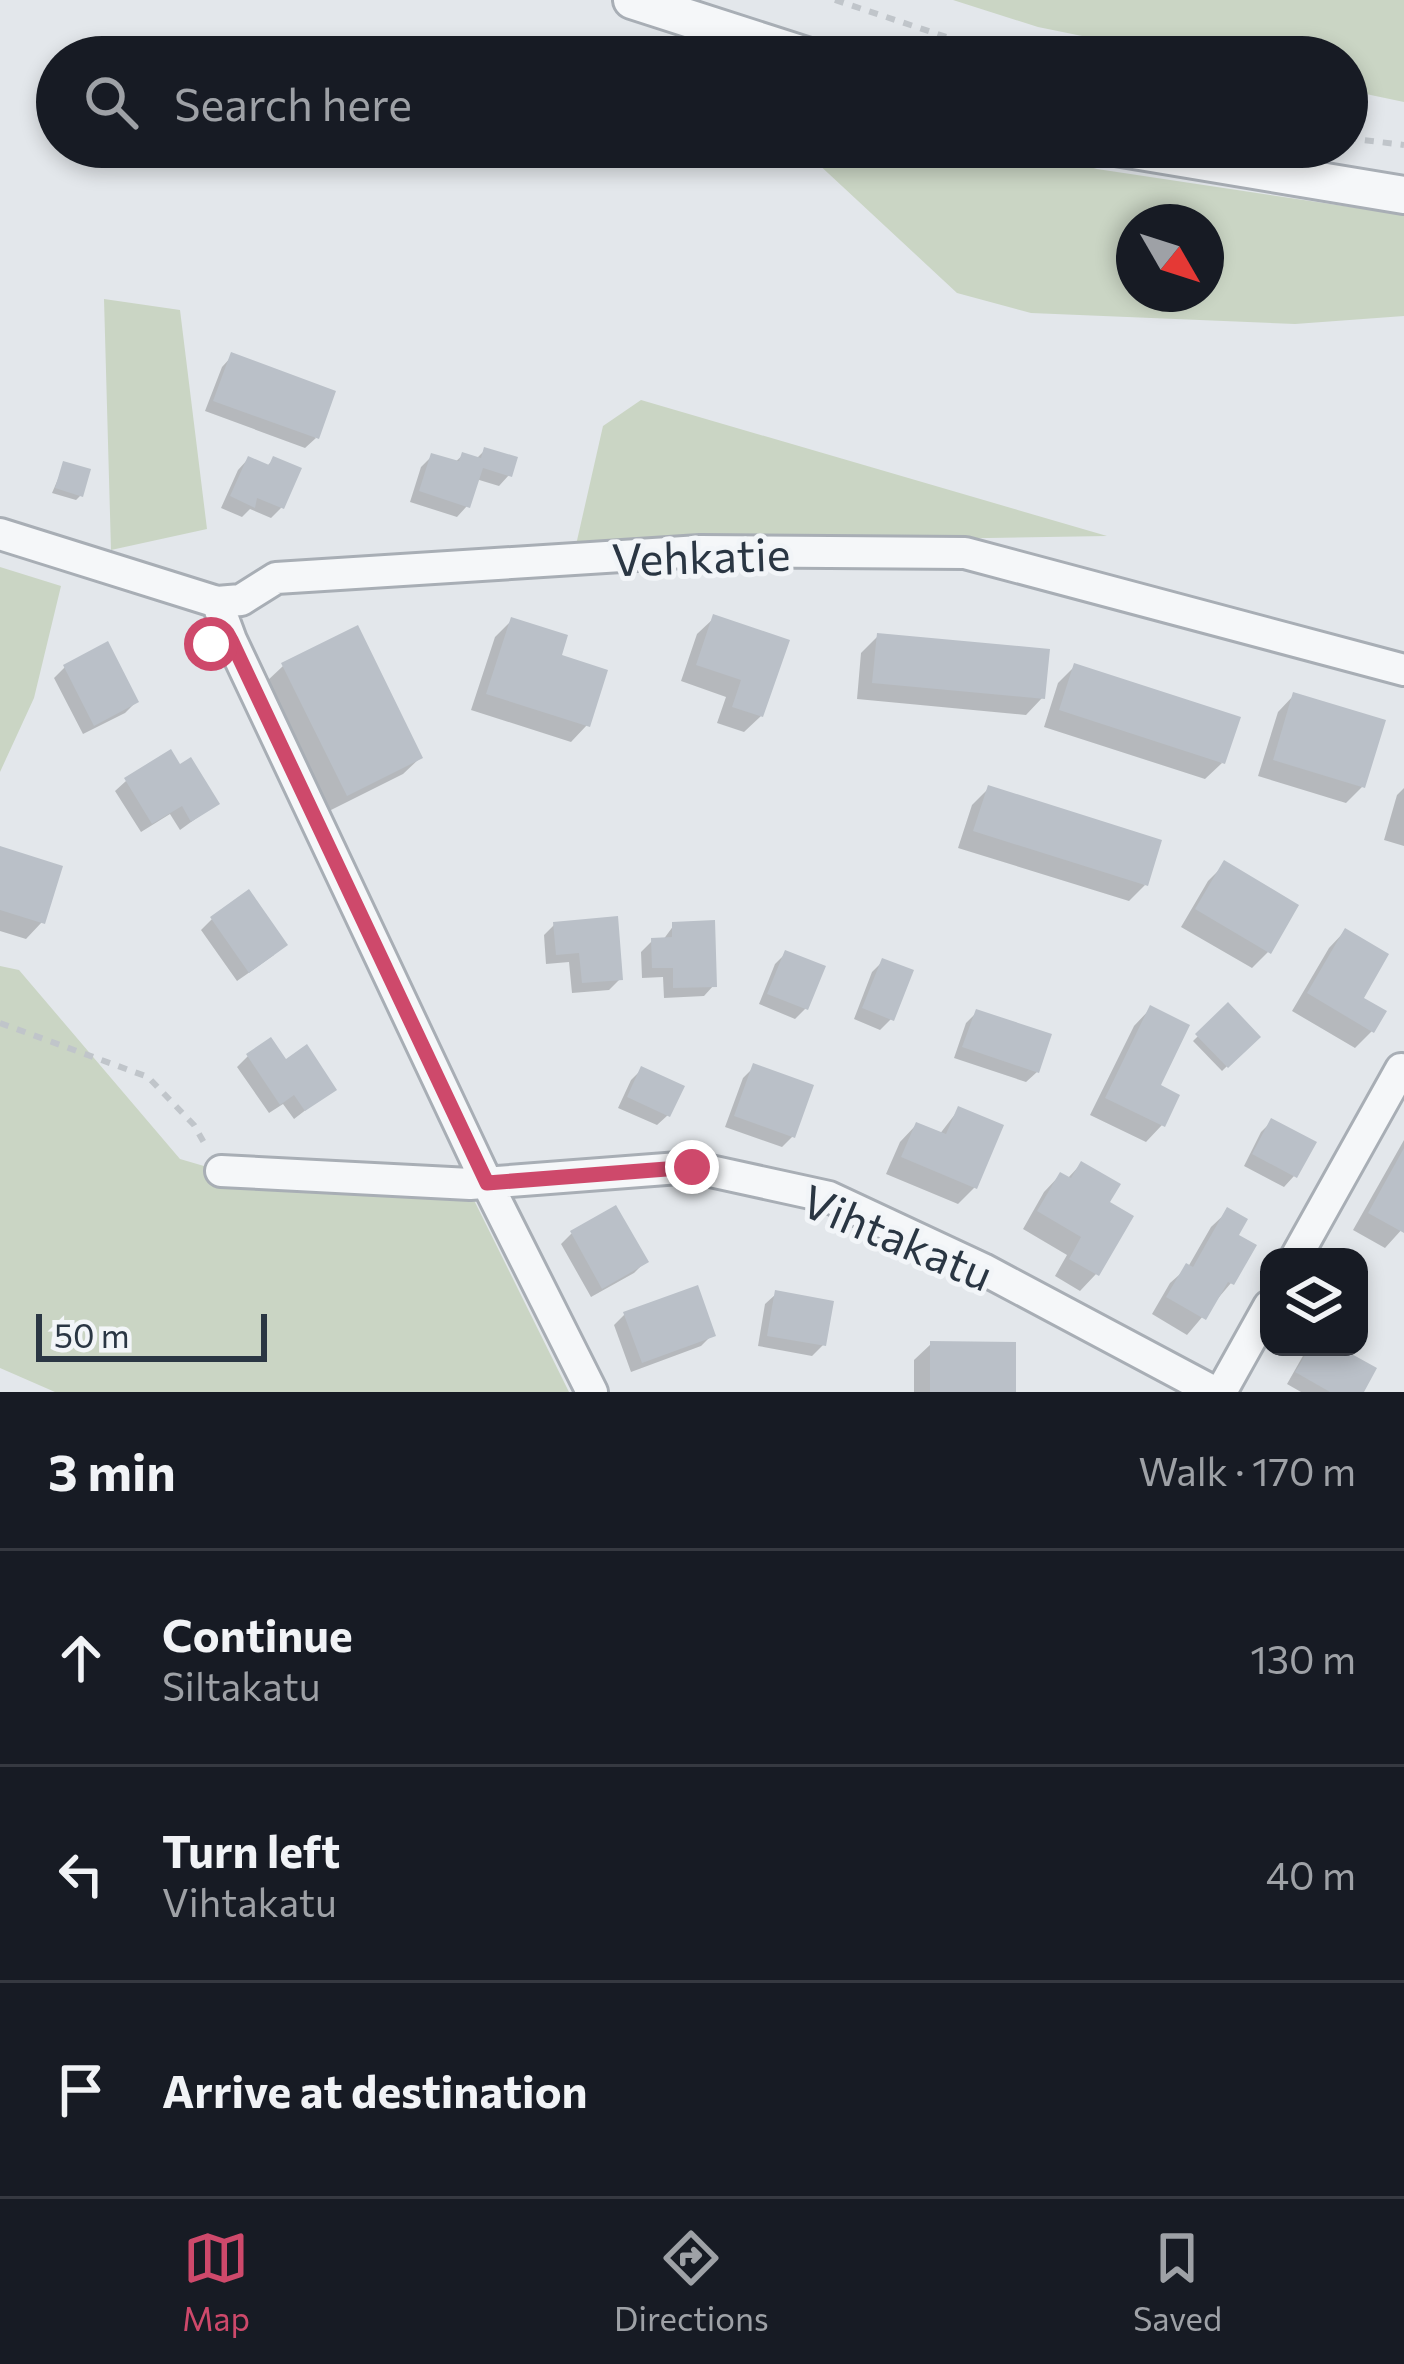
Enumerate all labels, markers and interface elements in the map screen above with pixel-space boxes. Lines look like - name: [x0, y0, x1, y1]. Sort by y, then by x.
- search box: [36, 36, 1368, 168]
- icon: search: [78, 69, 144, 135]
- text: Search here: [174, 75, 412, 130]
- north arrow: [1116, 204, 1224, 312]
- street label: Vehkatie: [611, 524, 791, 586]
- route start: [184, 617, 238, 671]
- route end: [665, 1140, 719, 1194]
- street label: Vihtakatu: [794, 1171, 1002, 1301]
- map controls: [1260, 1248, 1368, 1356]
- button: layers: [1260, 1248, 1368, 1356]
- scale bar: [36, 1308, 267, 1361]
- text: 50 m: [54, 1314, 130, 1355]
- text: 3 min: [48, 1439, 176, 1502]
- text: Walk · 170 m: [1139, 1446, 1356, 1494]
- text: Continue: [162, 1606, 353, 1661]
- icon: ahead: [48, 1625, 114, 1691]
- text: 130 m: [1250, 1634, 1356, 1682]
- text: Siltakatu: [162, 1661, 321, 1709]
- text: Turn left: [162, 1822, 340, 1877]
- icon: left: [48, 1841, 114, 1907]
- text: 40 m: [1266, 1850, 1356, 1898]
- text: Vihtakatu: [162, 1877, 337, 1925]
- icon: arrive: [48, 2057, 114, 2123]
- text: Arrive at destination: [162, 2062, 588, 2117]
- tab: Map: [182, 2225, 250, 2338]
- tab: Directions: [614, 2225, 769, 2338]
- tab: Saved: [1133, 2225, 1222, 2338]

